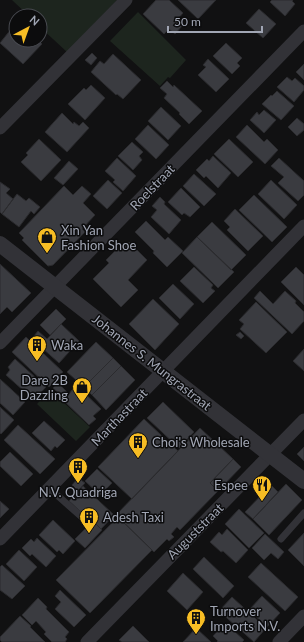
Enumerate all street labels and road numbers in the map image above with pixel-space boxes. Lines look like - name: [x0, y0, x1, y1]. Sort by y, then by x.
- street label: Roelstraat: [126, 161, 178, 213]
- street label: Johannes S. Mungrastraat: [89, 310, 215, 414]
- street label: Marthastraat: [88, 385, 151, 449]
- street label: Auguststraat: [164, 499, 227, 562]

